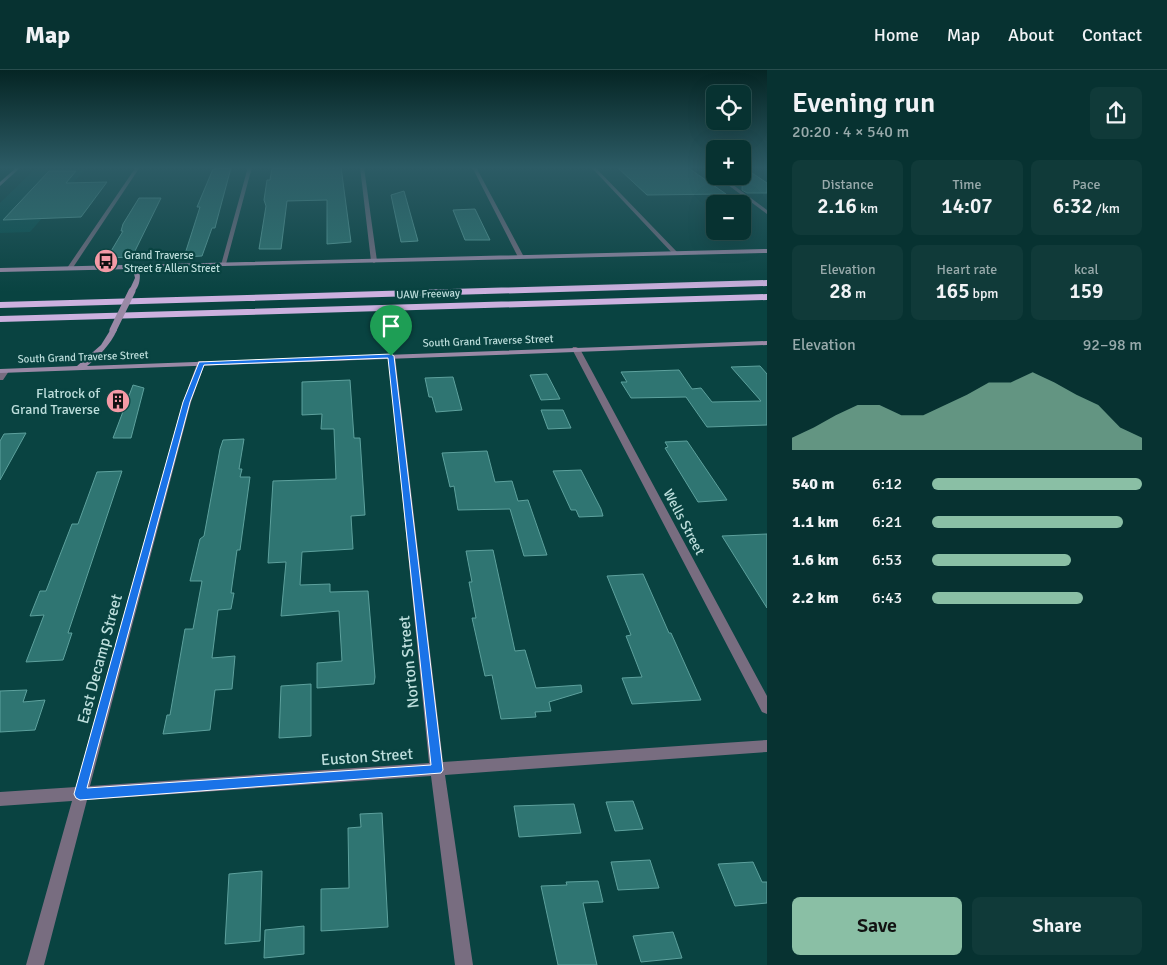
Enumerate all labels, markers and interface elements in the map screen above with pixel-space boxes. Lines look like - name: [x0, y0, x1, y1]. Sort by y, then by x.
- text: Map: [25, 20, 70, 50]
- text: Home: [874, 24, 919, 46]
- text: Map: [947, 24, 980, 46]
- text: About: [1008, 24, 1054, 46]
- text: Contact: [1082, 24, 1142, 46]
- map controls: [706, 85, 751, 240]
- button: locate: [706, 85, 751, 130]
- text: Evening run: [792, 86, 935, 120]
- button: share: [1090, 87, 1142, 139]
- text: 20:20 · 4 × 540 m: [792, 122, 909, 142]
- button: +: [706, 140, 751, 185]
- text: Distance: [822, 176, 874, 193]
- text: Time: [953, 176, 981, 193]
- text: Pace: [1072, 176, 1100, 193]
- text: 2.16: [817, 193, 857, 219]
- text: 14:07: [941, 193, 993, 219]
- text: 6:32: [1053, 193, 1093, 219]
- button: −: [706, 195, 751, 240]
- text: km: [857, 200, 878, 217]
- text: /km: [1093, 200, 1120, 217]
- bus stop icon: Grand Traverse Street & Allen Street: [93, 248, 119, 274]
- place label: Grand Traverse Street & Allen Street: [124, 249, 220, 275]
- text: Elevation: [820, 261, 876, 278]
- text: Heart rate: [937, 261, 997, 278]
- text: kcal: [1074, 261, 1099, 278]
- text: 28: [829, 278, 852, 304]
- text: 165: [935, 278, 969, 304]
- text: 159: [1069, 278, 1103, 304]
- text: m: [852, 285, 866, 302]
- text: bpm: [969, 285, 999, 302]
- street label: UAW Freeway: [396, 286, 461, 302]
- pin: [370, 305, 412, 356]
- icon: arrive: [377, 312, 405, 340]
- street label: South Grand Traverse Street: [422, 332, 554, 350]
- text: Elevation: [792, 335, 856, 355]
- text: 92–98 m: [1083, 335, 1142, 355]
- street label: South Grand Traverse Street: [17, 348, 149, 366]
- place label: Flatrock of Grand Traverse: [11, 385, 101, 418]
- building icon: Flatrock of Grand Traverse: [105, 388, 131, 414]
- text: 540 m: [792, 474, 834, 494]
- text: 6:12: [872, 474, 902, 494]
- street label: Wells Street: [660, 486, 708, 558]
- text: 1.1 km: [792, 512, 839, 532]
- text: 6:21: [872, 512, 902, 532]
- text: 1.6 km: [792, 550, 839, 570]
- text: 6:53: [872, 550, 902, 570]
- text: 2.2 km: [792, 588, 839, 608]
- text: 6:43: [872, 588, 902, 608]
- street label: East Decamp Street: [73, 591, 127, 726]
- street label: Norton Street: [394, 614, 424, 709]
- street label: Euston Street: [320, 744, 414, 770]
- button: Save: [792, 897, 962, 955]
- button: Share: [972, 897, 1142, 955]

